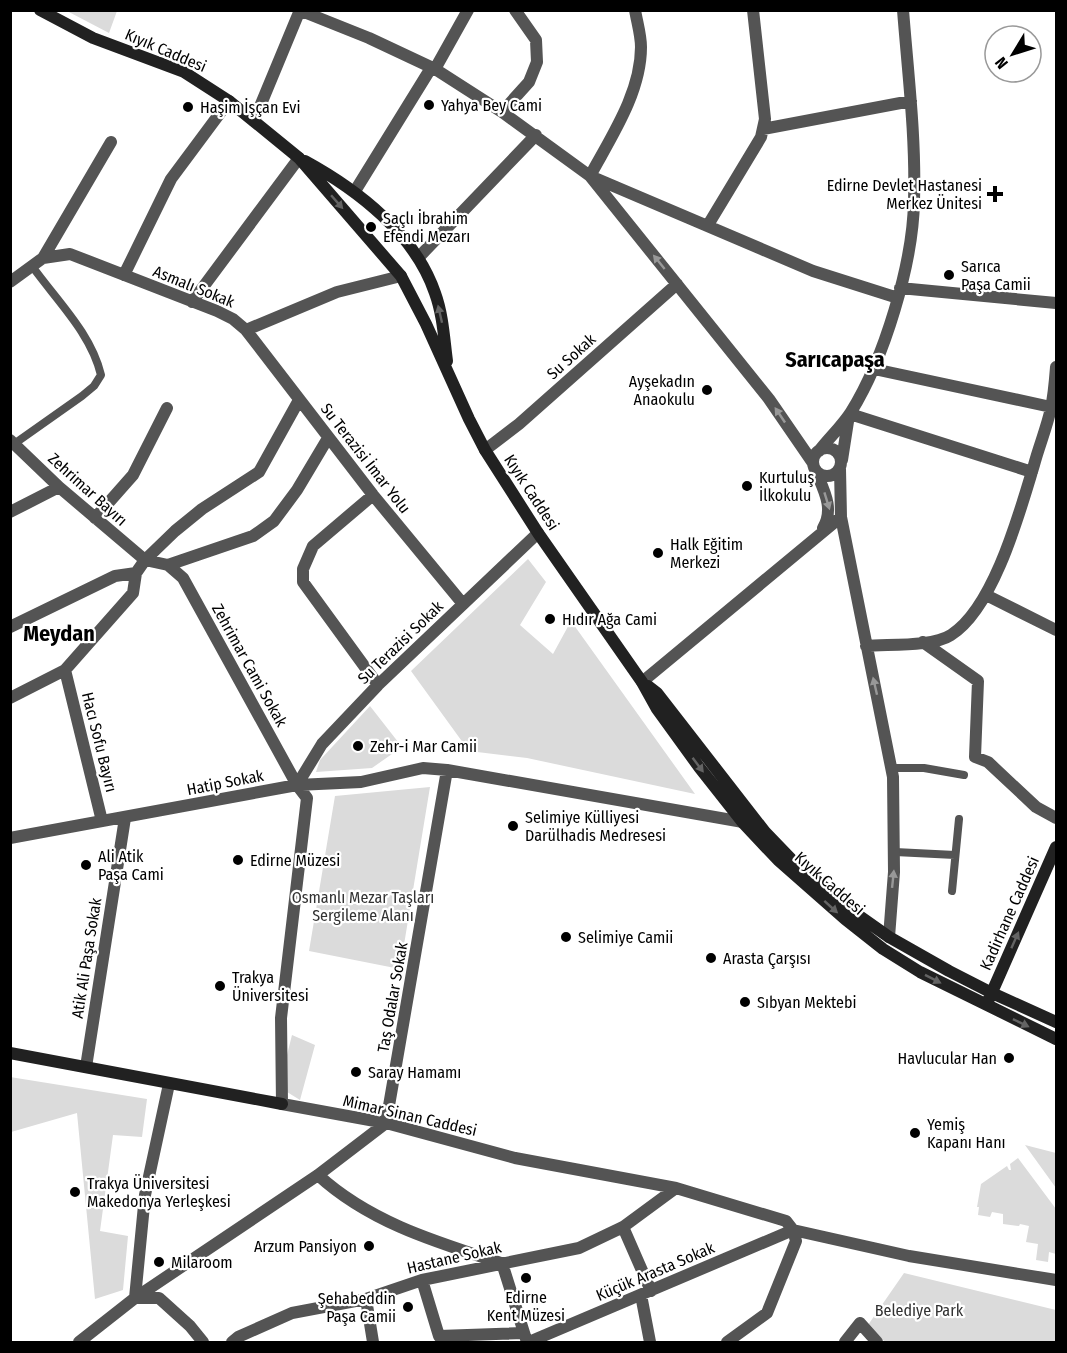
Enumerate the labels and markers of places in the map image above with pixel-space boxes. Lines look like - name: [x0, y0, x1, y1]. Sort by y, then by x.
- place label: Yahya Bey Cami: [441, 96, 542, 115]
- place label: Haşim İşçan Evi: [200, 98, 300, 117]
- marker: Yahya Bey Cami: [422, 98, 436, 112]
- marker: Haşim İşçan Evi: [181, 100, 195, 114]
- place label: Edirne Devlet Hastanesi Merkez Ünitesi: [827, 176, 982, 213]
- marker: Edirne Devlet Hastanesi Merkez Ünitesi: [986, 185, 1004, 203]
- place label: Saçlı İbrahim Efendi Mezarı: [383, 209, 470, 246]
- marker: Saçlı İbrahim Efendi Mezarı: [364, 220, 378, 234]
- place label: Sarıca Paşa Camii: [961, 257, 1031, 294]
- marker: Sarıca Paşa Camii: [942, 268, 956, 282]
- place label: Ayşekadın Anaokulu: [629, 372, 695, 409]
- marker: Ayşekadın Anaokulu: [700, 383, 714, 397]
- place label: Kurtuluş İlkokulu: [759, 468, 814, 505]
- marker: Kurtuluş İlkokulu: [740, 479, 754, 493]
- place label: Halk Eğitim Merkezi: [670, 535, 743, 572]
- marker: Halk Eğitim Merkezi: [651, 546, 665, 560]
- place label: Hıdır Ağa Cami: [562, 610, 657, 629]
- marker: Hıdır Ağa Cami: [543, 612, 557, 626]
- place label: Zehr-i Mar Camii: [370, 737, 477, 756]
- marker: Zehr-i Mar Camii: [351, 739, 365, 753]
- place label: Selimiye Külliyesi Darülhadis Medresesi: [525, 808, 666, 845]
- marker: Selimiye Külliyesi Darülhadis Medresesi: [506, 819, 520, 833]
- place label: Ali Atik Paşa Cami: [98, 847, 164, 884]
- place label: Edirne Müzesi: [250, 851, 340, 870]
- marker: Edirne Müzesi: [231, 853, 245, 867]
- marker: Ali Atik Paşa Cami: [79, 858, 93, 872]
- place label: Selimiye Camii: [578, 928, 673, 947]
- marker: Selimiye Camii: [559, 930, 573, 944]
- place label: Arasta Çarşısı: [723, 949, 811, 969]
- marker: Arasta Çarşısı: [704, 951, 718, 965]
- place label: Trakya Üniversitesi: [232, 968, 309, 1005]
- marker: Trakya Üniversitesi: [213, 979, 227, 993]
- place label: Sıbyan Mektebi: [757, 993, 857, 1012]
- marker: Sıbyan Mektebi: [738, 995, 752, 1009]
- place label: Havlucular Han: [898, 1049, 997, 1068]
- marker: Havlucular Han: [1002, 1051, 1016, 1065]
- place label: Saray Hamamı: [368, 1063, 461, 1082]
- marker: Saray Hamamı: [349, 1065, 363, 1079]
- place label: Yemiş Kapanı Hanı: [927, 1115, 1006, 1152]
- marker: Yemiş Kapanı Hanı: [908, 1126, 922, 1140]
- place label: Trakya Üniversitesi Makedonya Yerleşkesi: [87, 1174, 231, 1211]
- marker: Trakya Üniversitesi Makedonya Yerleşkesi: [68, 1185, 82, 1199]
- place label: Arzum Pansiyon: [254, 1237, 357, 1256]
- marker: Arzum Pansiyon: [362, 1239, 376, 1253]
- place label: Milaroom: [171, 1253, 233, 1272]
- marker: Milaroom: [152, 1255, 166, 1269]
- marker: Edirne Kent Müzesi: [519, 1271, 533, 1285]
- place label: Edirne Kent Müzesi: [487, 1288, 565, 1325]
- place label: Şehabeddin Paşa Camii: [318, 1289, 396, 1326]
- marker: Şehabeddin Paşa Camii: [401, 1300, 415, 1314]

